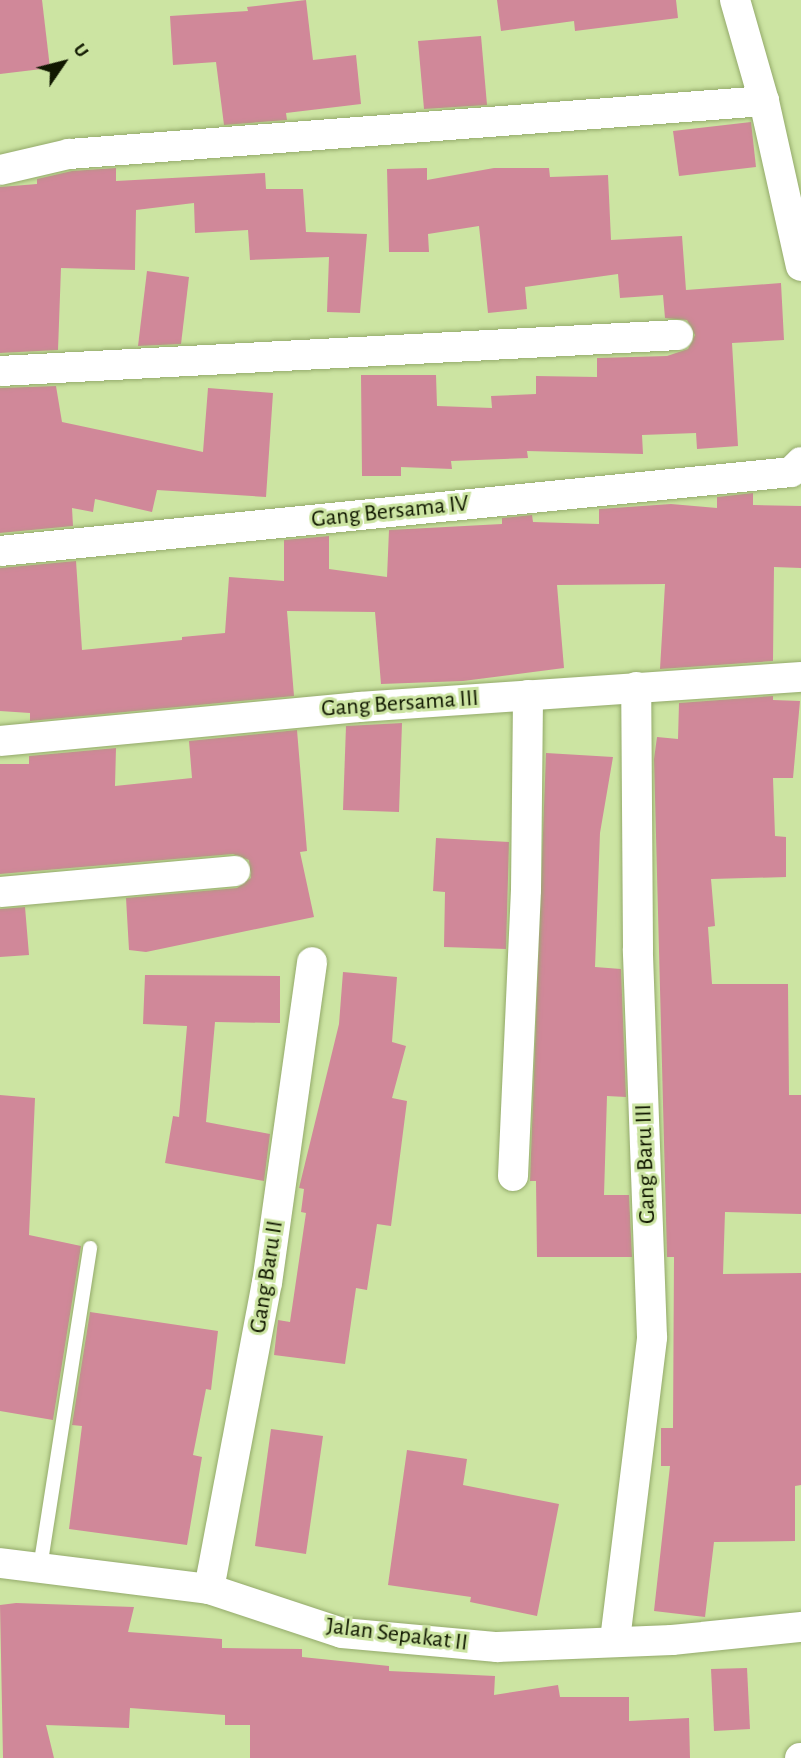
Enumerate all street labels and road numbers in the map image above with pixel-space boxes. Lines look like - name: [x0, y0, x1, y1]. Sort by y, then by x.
- street label: Gang Bersama IV: [310, 489, 470, 535]
- street label: Gang Bersama III: [320, 684, 480, 724]
- street label: Gang Baru III: [630, 1104, 662, 1224]
- street label: Gang Baru II: [244, 1219, 290, 1335]
- street label: Jalan Sepakat II: [325, 1612, 469, 1658]

